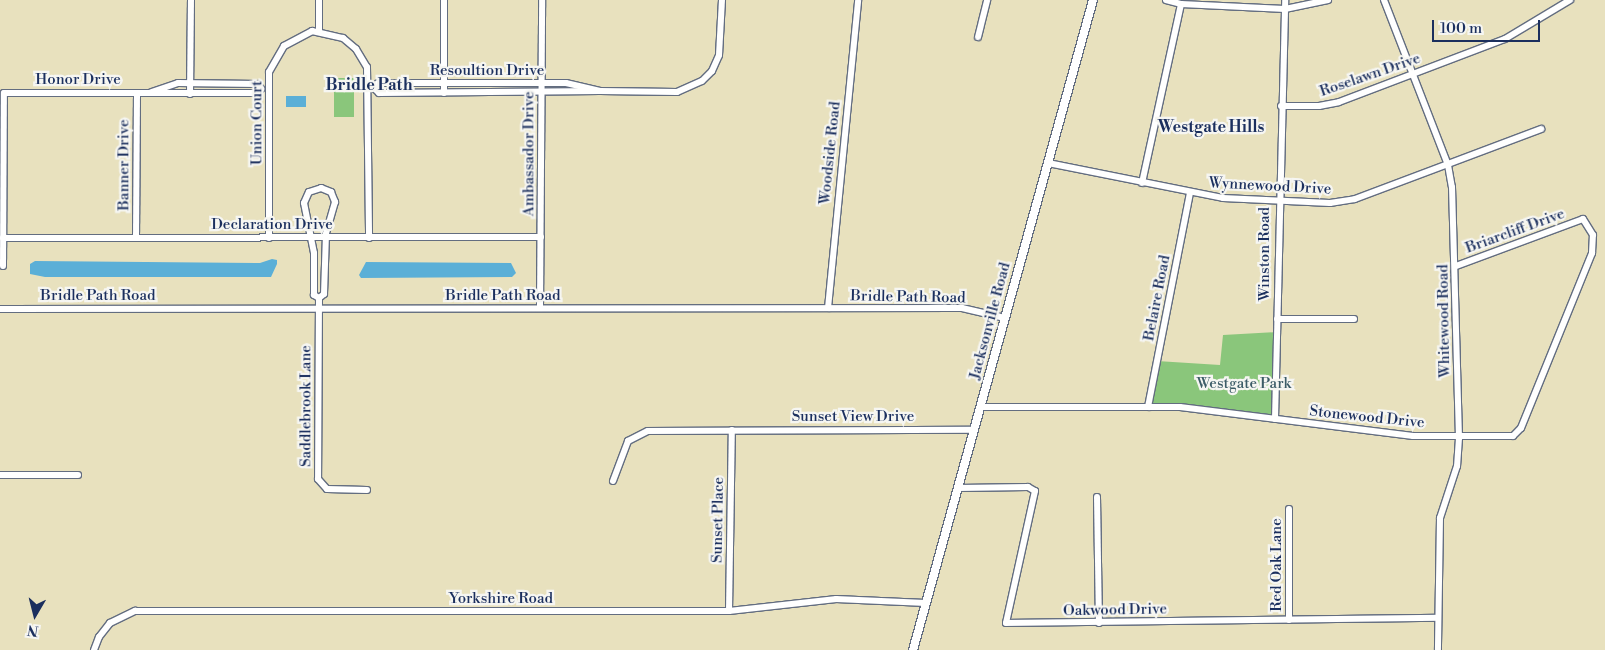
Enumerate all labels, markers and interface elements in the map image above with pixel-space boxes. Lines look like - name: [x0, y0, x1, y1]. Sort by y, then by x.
- scale bar: [1435, 10, 1542, 42]
- text: 100 m: [1440, 19, 1482, 38]
- street label: Roselawn Drive: [1317, 49, 1423, 101]
- street label: Resoultion Drive: [430, 62, 544, 80]
- street label: Honor Drive: [35, 71, 121, 89]
- district label: Bridle Path: [325, 75, 413, 95]
- street label: Union Court: [248, 81, 266, 165]
- street label: Ambassador Drive: [520, 91, 538, 217]
- street label: Woodside Road: [816, 101, 844, 205]
- district label: Westgate Hills: [1158, 117, 1264, 137]
- street label: Banner Drive: [115, 119, 133, 211]
- street label: Wynnewood Drive: [1208, 174, 1332, 198]
- street label: Briarcliff Drive: [1463, 205, 1567, 257]
- street label: Winston Road: [1256, 207, 1274, 301]
- street label: Declaration Drive: [211, 216, 333, 234]
- street label: Belaire Road: [1140, 254, 1174, 342]
- street label: Jacksonville Road: [966, 260, 1014, 382]
- street label: Whitewood Road: [1434, 264, 1454, 378]
- street label: Bridle Path Road: [40, 287, 156, 305]
- street label: Bridle Path Road: [445, 287, 561, 305]
- street label: Bridle Path Road: [850, 287, 966, 307]
- street label: Saddlebrook Lane: [297, 345, 315, 467]
- park label: Westgate Park: [1197, 375, 1291, 393]
- street label: Stonewood Drive: [1309, 402, 1425, 432]
- street label: Sunset View Drive: [792, 408, 914, 426]
- street label: Sunset Place: [708, 477, 728, 563]
- street label: Red Oak Lane: [1268, 518, 1286, 612]
- north arrow: [10, 590, 60, 640]
- street label: Yorkshire Road: [449, 590, 553, 608]
- street label: Oakwood Drive: [1063, 600, 1167, 620]
- text: N: [26, 620, 40, 640]

